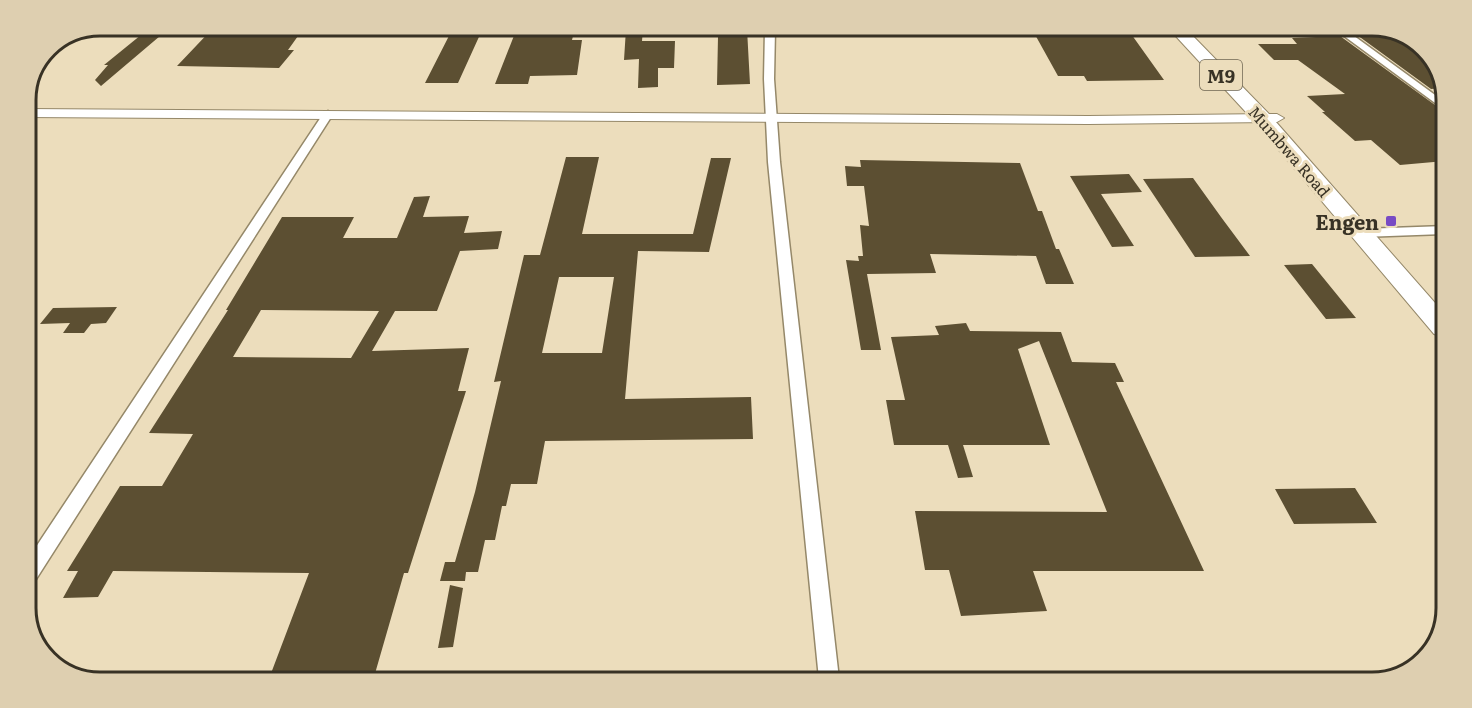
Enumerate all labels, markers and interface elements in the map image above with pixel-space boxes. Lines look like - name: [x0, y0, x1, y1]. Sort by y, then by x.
- road number: M9: [1200, 60, 1242, 90]
- street label: Mumbwa Road: [1243, 100, 1337, 202]
- place label: Engen: [1315, 206, 1379, 236]
- marker: Engen: [1384, 214, 1398, 228]

